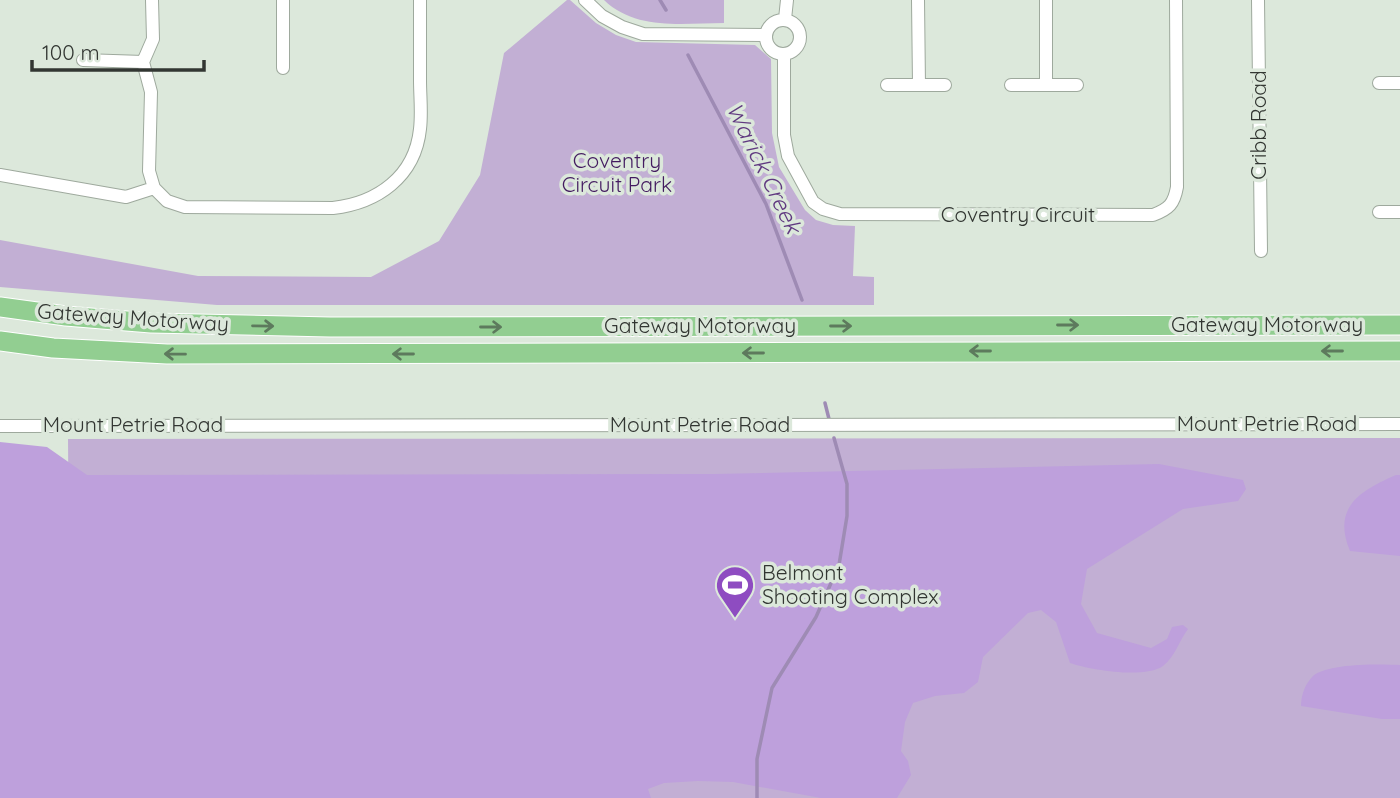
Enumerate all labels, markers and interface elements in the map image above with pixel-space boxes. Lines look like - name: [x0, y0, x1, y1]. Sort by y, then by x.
- scale bar: [32, 28, 203, 72]
- text: 100 m: [42, 39, 100, 65]
- street label: Cribb Road: [1245, 70, 1271, 180]
- water label: Warick Creek: [720, 98, 809, 239]
- park label: Coventry Circuit Park: [562, 147, 672, 197]
- street label: Coventry Circuit: [941, 201, 1095, 227]
- street label: Gateway Motorway: [36, 297, 230, 337]
- street label: Gateway Motorway: [1171, 311, 1363, 337]
- street label: Gateway Motorway: [604, 312, 796, 338]
- one-way arrow: [1057, 318, 1080, 332]
- one-way arrow: [252, 319, 275, 333]
- one-way arrow: [829, 319, 852, 333]
- one-way arrow: [479, 320, 502, 334]
- one-way arrow: [1321, 344, 1344, 358]
- one-way arrow: [969, 345, 992, 358]
- one-way arrow: [742, 346, 765, 359]
- one-way arrow: [164, 347, 187, 361]
- one-way arrow: [392, 347, 415, 361]
- street label: Mount Petrie Road: [1177, 410, 1357, 436]
- street label: Mount Petrie Road: [43, 411, 223, 437]
- street label: Mount Petrie Road: [610, 411, 790, 437]
- place label: Belmont Shooting Complex: [762, 559, 938, 609]
- sports icon: Belmont Shooting Complex: [714, 564, 756, 619]

